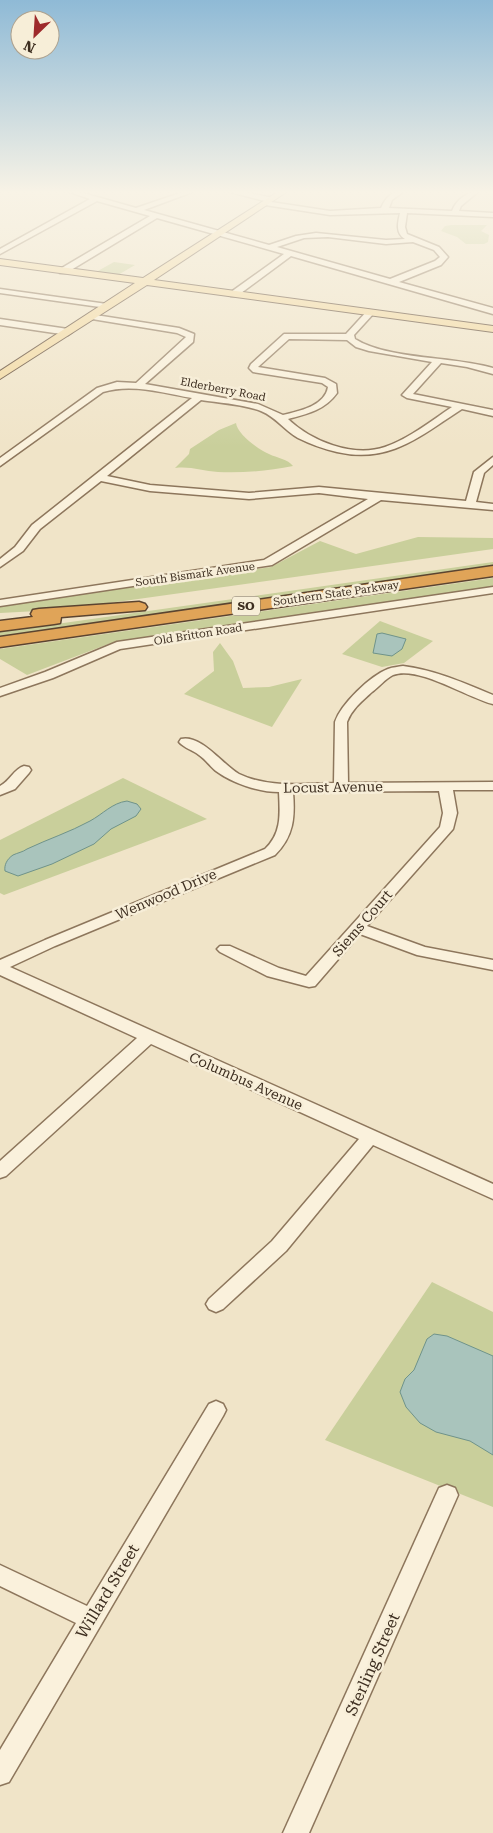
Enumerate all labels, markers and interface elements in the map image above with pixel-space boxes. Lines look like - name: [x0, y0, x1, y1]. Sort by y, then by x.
- north arrow: [10, 10, 60, 60]
- text: N: [21, 37, 38, 56]
- street label: Elderberry Road: [179, 375, 267, 404]
- street label: South Bismark Avenue: [135, 560, 256, 589]
- street label: Southern State Parkway: [272, 578, 400, 609]
- road number: SO: [232, 596, 260, 616]
- street label: Old Britton Road: [153, 621, 243, 648]
- street label: Locust Avenue: [283, 778, 383, 796]
- street label: Wenwood Drive: [113, 865, 219, 922]
- street label: Siems Court: [329, 887, 395, 959]
- street label: Columbus Avenue: [187, 1049, 305, 1113]
- street label: Willard Street: [72, 1541, 143, 1642]
- street label: Sterling Street: [341, 1610, 404, 1719]

